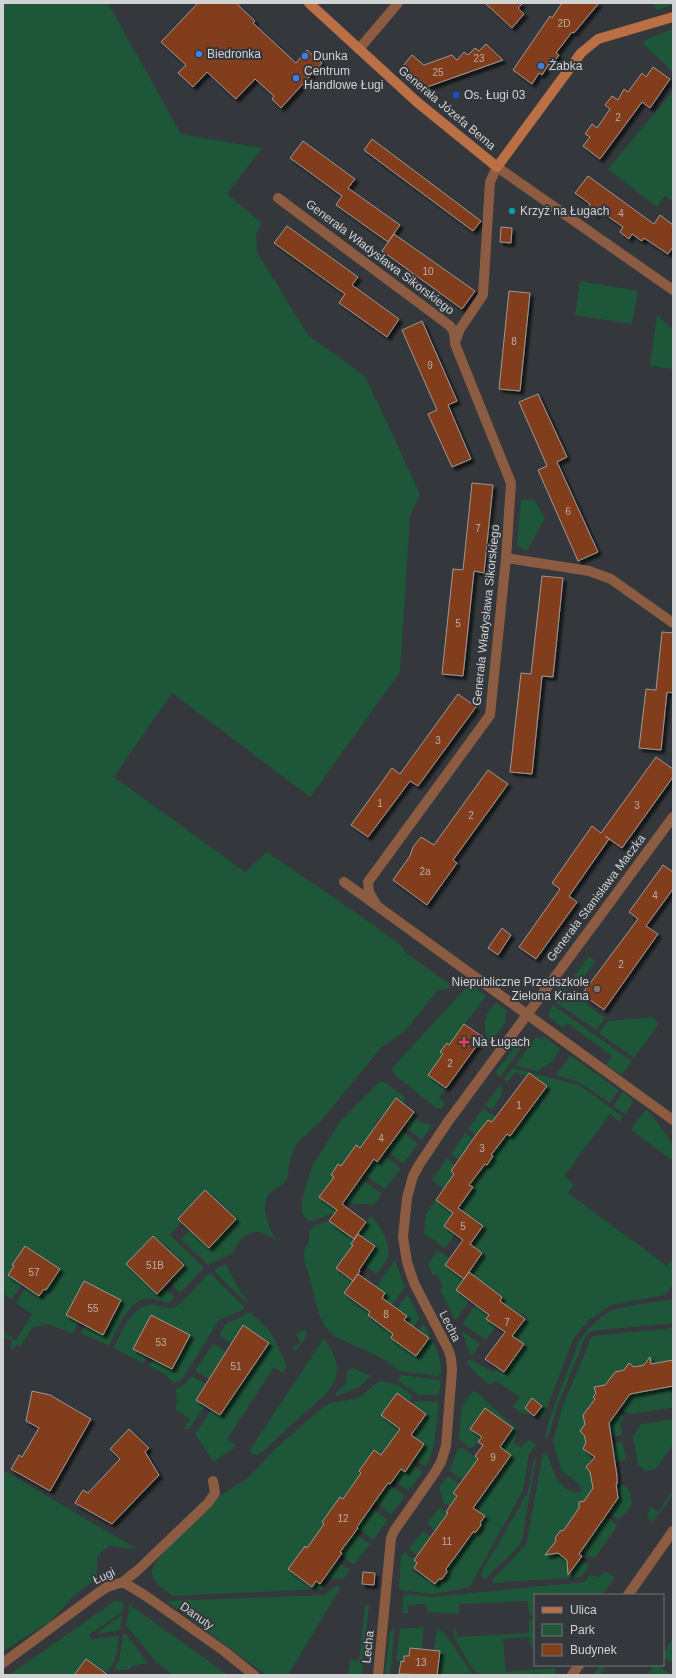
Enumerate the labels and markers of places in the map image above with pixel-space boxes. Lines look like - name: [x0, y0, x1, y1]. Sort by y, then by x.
- place label: Biedronka: [207, 47, 261, 61]
- marker: Biedronka: [194, 49, 204, 59]
- place label: Dunka: [313, 49, 348, 63]
- marker: Dunka: [300, 51, 310, 61]
- place label: Żabka: [549, 59, 583, 73]
- marker: Żabka: [536, 61, 546, 71]
- place label: Centrum Handlowe Ługi: [304, 64, 383, 92]
- marker: Centrum Handlowe Ługi: [291, 73, 301, 83]
- place label: Os. Ługi 03: [464, 88, 526, 102]
- marker: Os. Ługi 03: [451, 90, 461, 100]
- place label: Krzyż na Ługach: [520, 204, 609, 218]
- marker: Krzyż na Ługach: [507, 206, 517, 216]
- place label: Niepubliczne Przedszkole Zielona Kraina: [452, 975, 589, 1003]
- marker: Niepubliczne Przedszkole Zielona Kraina: [592, 984, 602, 994]
- place label: Na Ługach: [472, 1035, 530, 1049]
- marker: Na Ługach: [459, 1037, 469, 1047]

